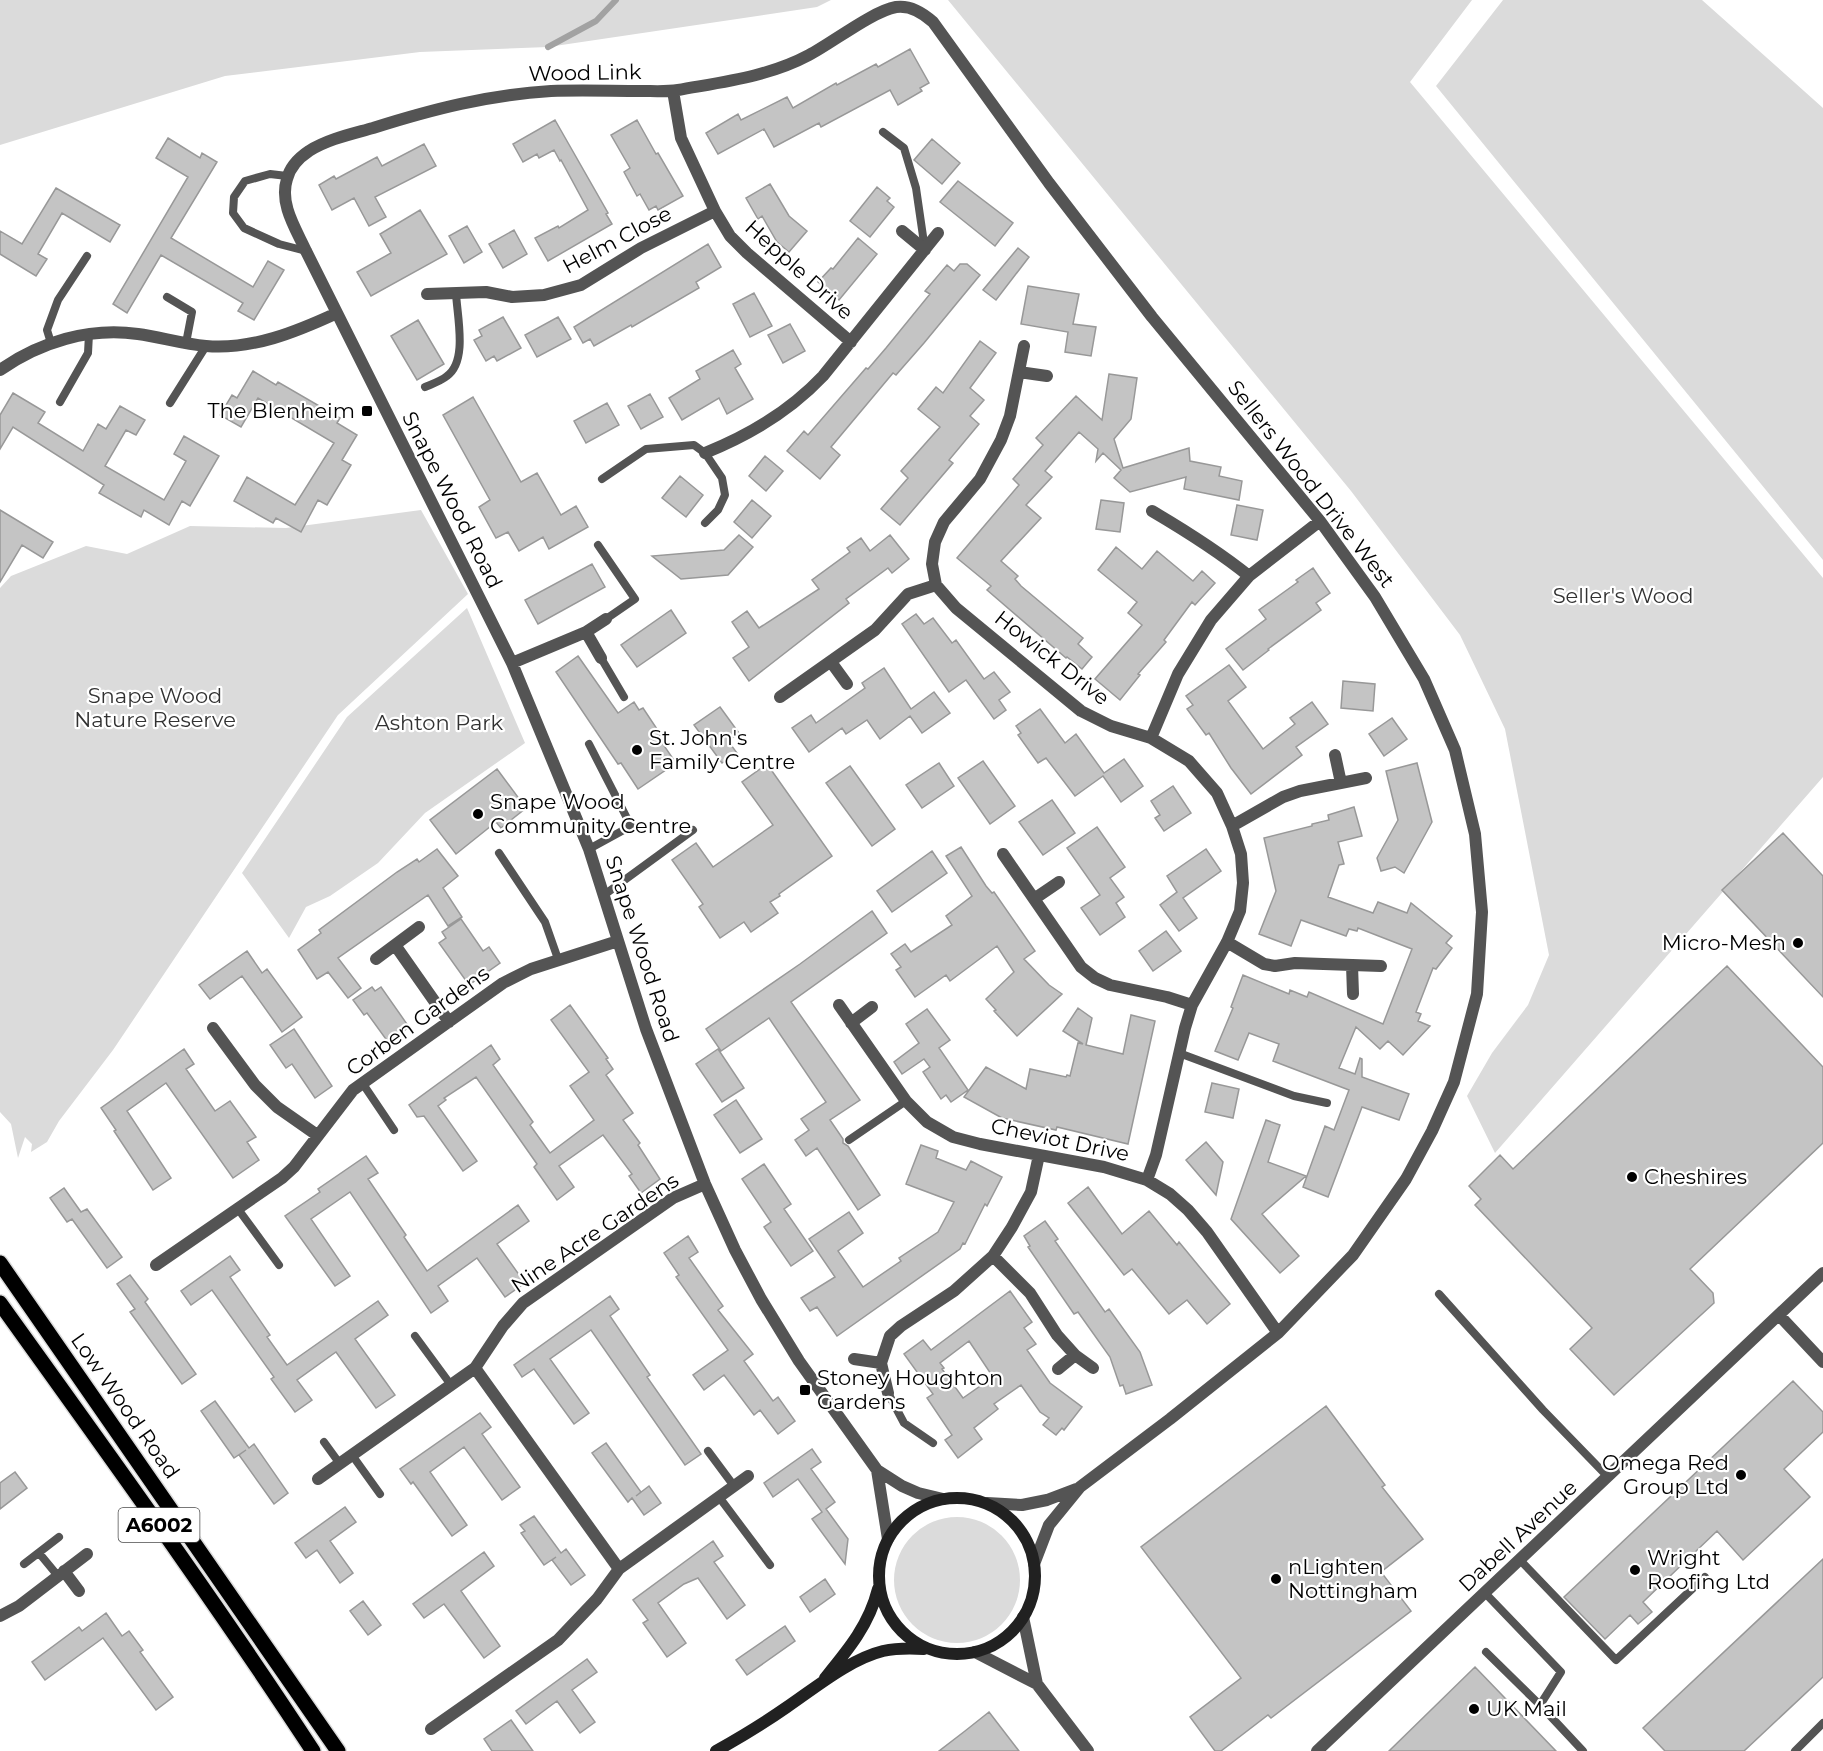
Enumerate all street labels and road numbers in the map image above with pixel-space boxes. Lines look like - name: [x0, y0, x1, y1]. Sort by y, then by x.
- street label: Wood Link: [528, 59, 642, 86]
- street label: Helm Close: [558, 200, 676, 279]
- street label: Hepple Drive: [740, 214, 859, 325]
- street label: Sellers Wood Drive West: [1223, 375, 1400, 592]
- street label: Snape Wood Road: [397, 407, 508, 592]
- street label: Howick Drive: [990, 605, 1115, 710]
- street label: Snape Wood Road: [600, 852, 685, 1045]
- street label: Corben Gardens: [341, 960, 494, 1081]
- street label: Cheviot Drive: [989, 1113, 1132, 1166]
- street label: Nine Acre Gardens: [506, 1167, 683, 1298]
- street label: Low Wood Road: [66, 1328, 185, 1483]
- street label: Dabell Avenue: [1453, 1474, 1582, 1597]
- road number: A6002: [118, 1508, 200, 1542]

